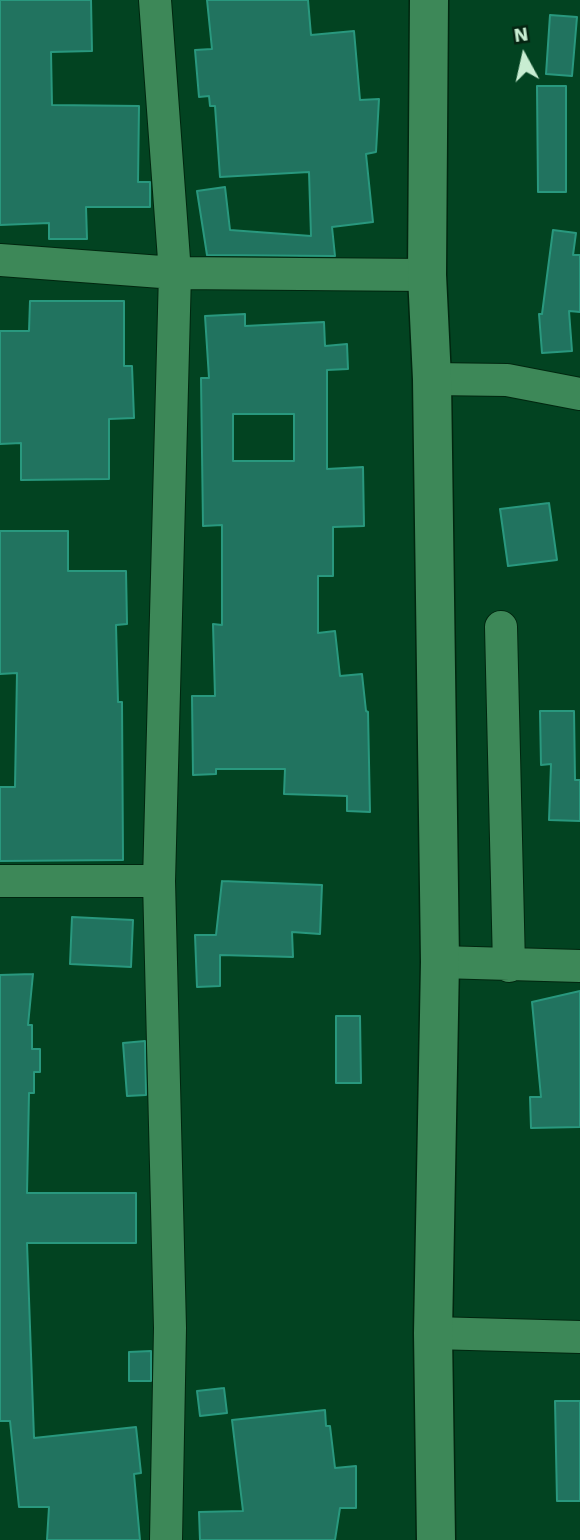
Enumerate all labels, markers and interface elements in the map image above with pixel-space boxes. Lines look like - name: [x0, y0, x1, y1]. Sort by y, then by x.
- north arrow: [489, 21, 559, 91]
- text: N: [512, 22, 530, 47]

